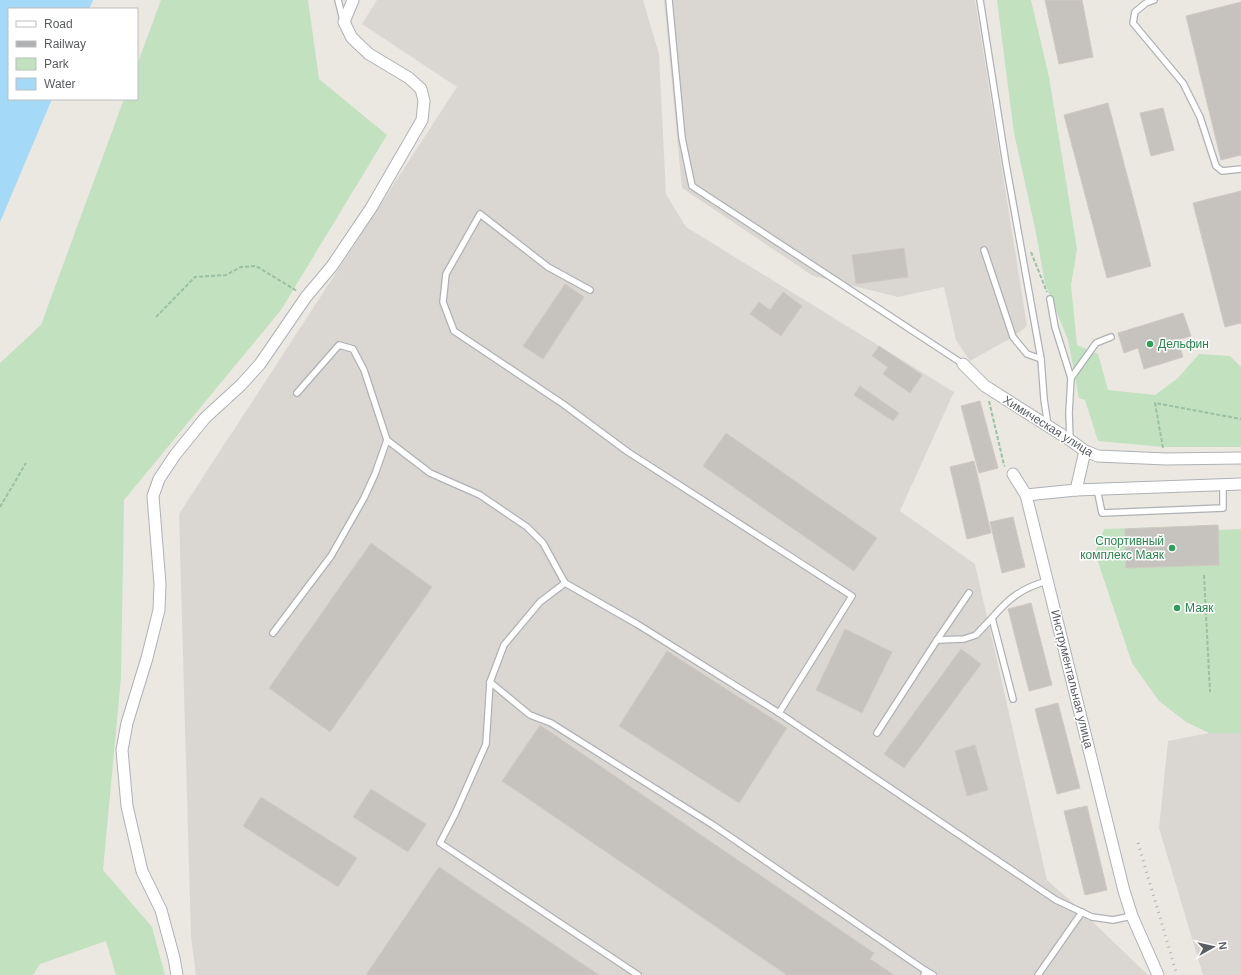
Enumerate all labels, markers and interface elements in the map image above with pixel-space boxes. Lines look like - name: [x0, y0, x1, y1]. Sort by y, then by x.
- legend: [8, 8, 138, 100]
- text: Road: [44, 17, 73, 31]
- text: Railway: [44, 37, 86, 51]
- text: Park: [44, 57, 70, 71]
- text: Water: [44, 77, 76, 91]
- place label: Дельфин: [1158, 337, 1209, 351]
- marker: Дельфин: [1145, 339, 1155, 349]
- street label: Химическая улица: [1000, 393, 1096, 460]
- place label: Спортивный комплекс Маяк: [1080, 534, 1165, 562]
- marker: Спортивный комплекс Маяк: [1167, 543, 1177, 553]
- place label: Маяк: [1185, 601, 1214, 615]
- marker: Маяк: [1172, 603, 1182, 613]
- street label: Инструментальная улица: [1048, 608, 1096, 750]
- north arrow: [1193, 927, 1233, 967]
- text: N: [1216, 941, 1229, 950]

